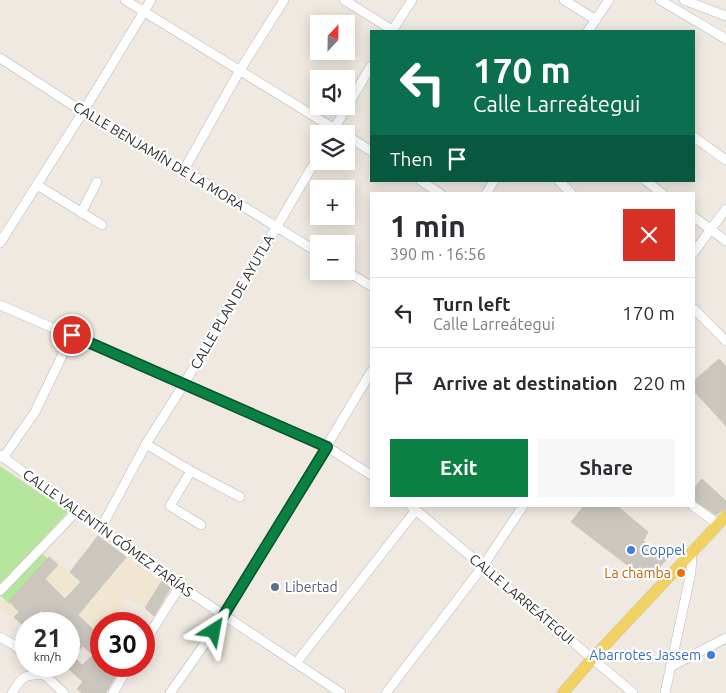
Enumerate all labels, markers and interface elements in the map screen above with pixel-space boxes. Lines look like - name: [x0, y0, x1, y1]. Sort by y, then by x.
- north arrow: [310, 15, 355, 60]
- map controls: [310, 15, 355, 280]
- icon: left: [390, 50, 455, 115]
- text: 170 m: [473, 50, 571, 90]
- button: sound: [310, 70, 355, 115]
- text: Calle Larreátegui: [473, 91, 640, 116]
- street label: CALLE BENJAMÍN DE LA MORA: [70, 98, 248, 214]
- button: layers: [310, 125, 355, 170]
- icon: arrive: [443, 145, 471, 173]
- text: Then: [390, 148, 433, 170]
- button: +: [310, 180, 355, 225]
- text: 1 min: [390, 209, 466, 243]
- button: close: [623, 209, 675, 261]
- street label: CALLE PLAN DE AYUTLA: [187, 232, 277, 372]
- button: −: [310, 235, 355, 280]
- text: 390 m · 16:56: [390, 245, 486, 263]
- text: Turn left: [433, 293, 511, 315]
- icon: left: [390, 299, 418, 327]
- text: 170 m: [622, 302, 675, 324]
- pin: [51, 314, 93, 356]
- text: Calle Larreátegui: [433, 315, 555, 333]
- icon: arrive: [58, 321, 86, 349]
- icon: arrive: [390, 369, 418, 397]
- text: Arrive at destination: [433, 372, 618, 394]
- text: 220 m: [633, 372, 686, 394]
- button: Exit: [390, 439, 528, 497]
- button: Share: [538, 439, 675, 497]
- street label: CALLE VALENTÍN GÓMEZ FARÍAS: [20, 465, 197, 600]
- place label: Coppel: [641, 542, 686, 558]
- marker: Coppel: [625, 544, 637, 556]
- street label: CALLE LARREÁTEGUI: [466, 550, 578, 647]
- place label: La chamba: [604, 565, 671, 581]
- marker: La chamba: [675, 567, 687, 579]
- place label: Libertad: [285, 579, 338, 595]
- marker: Libertad: [269, 581, 281, 593]
- position arrow: [187, 604, 239, 656]
- speed limit sign: 30: [90, 612, 155, 677]
- text: 21: [33, 624, 62, 652]
- place label: Abarrotes Jassem: [589, 647, 701, 663]
- marker: Abarrotes Jassem: [705, 649, 717, 661]
- text: km/h: [34, 650, 61, 663]

